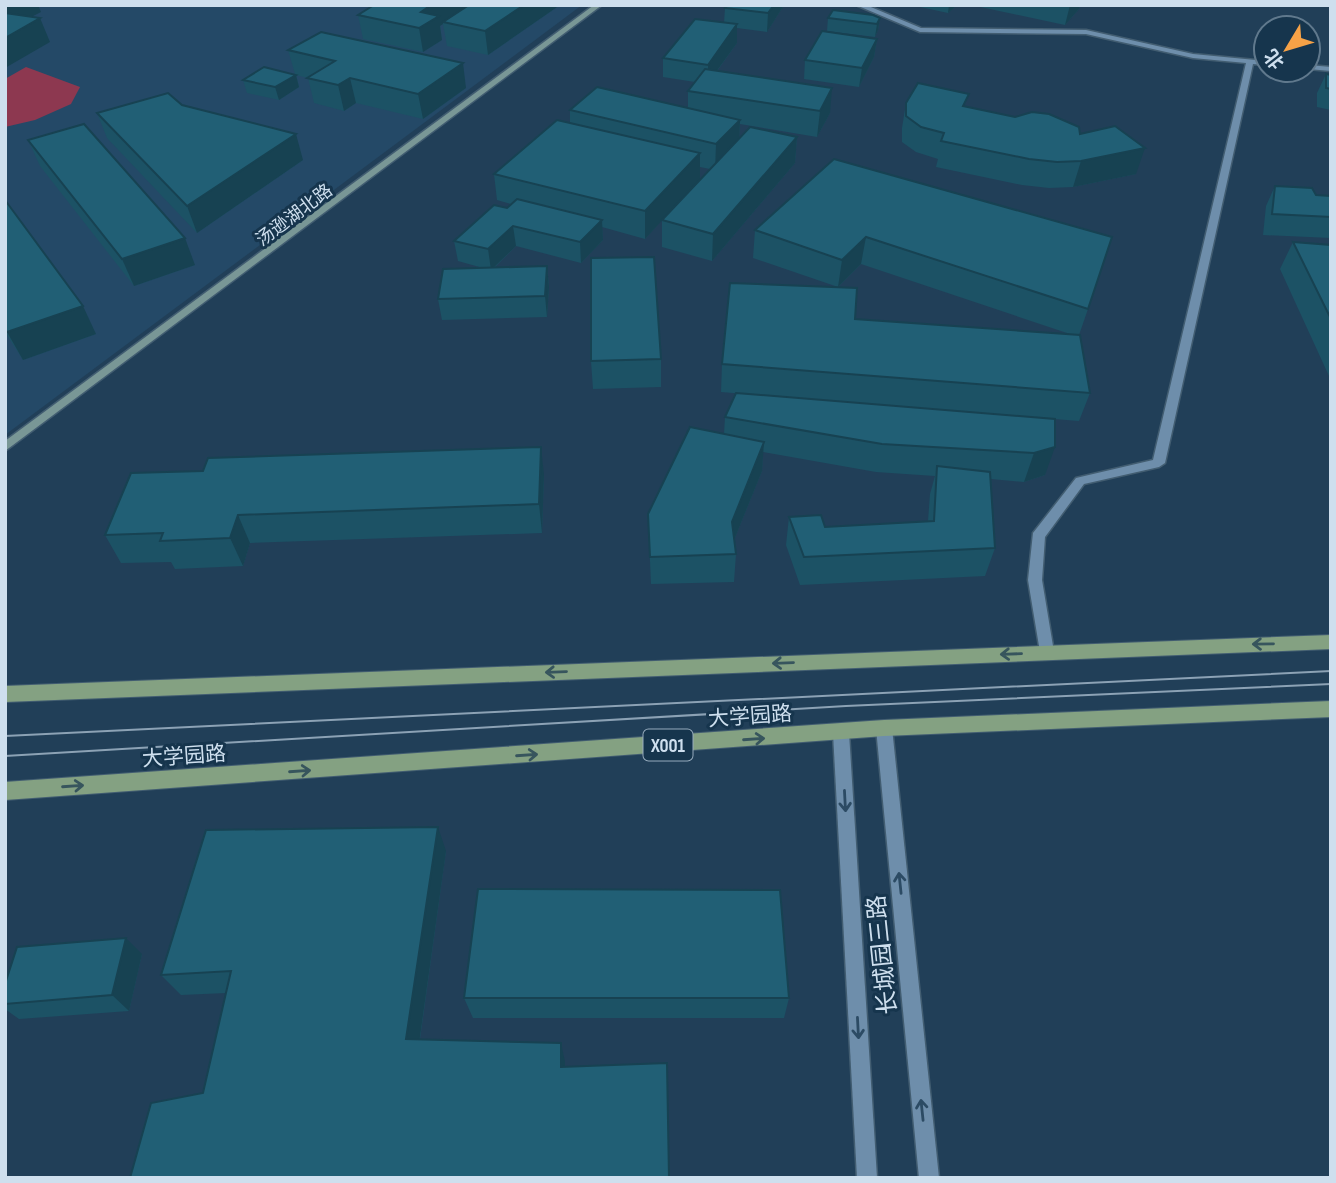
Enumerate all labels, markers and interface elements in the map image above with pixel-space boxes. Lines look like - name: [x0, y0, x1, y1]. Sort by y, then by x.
- north arrow: [1252, 14, 1322, 84]
- text: 北: [1260, 44, 1290, 73]
- street label: 汤逊湖北路: [252, 180, 337, 251]
- one-way arrow: [1251, 637, 1274, 650]
- one-way arrow: [999, 647, 1022, 660]
- one-way arrow: [772, 656, 795, 669]
- one-way arrow: [545, 666, 568, 679]
- street label: 大学园路: [707, 701, 793, 732]
- road number: X001: [644, 730, 692, 760]
- one-way arrow: [742, 732, 765, 745]
- street label: 大学园路: [141, 741, 227, 772]
- one-way arrow: [515, 748, 538, 761]
- one-way arrow: [289, 764, 312, 777]
- one-way arrow: [62, 780, 85, 793]
- one-way arrow: [839, 789, 852, 812]
- one-way arrow: [893, 873, 906, 895]
- street label: 长城园三路: [862, 894, 903, 1016]
- one-way arrow: [852, 1016, 865, 1039]
- one-way arrow: [915, 1099, 928, 1122]

